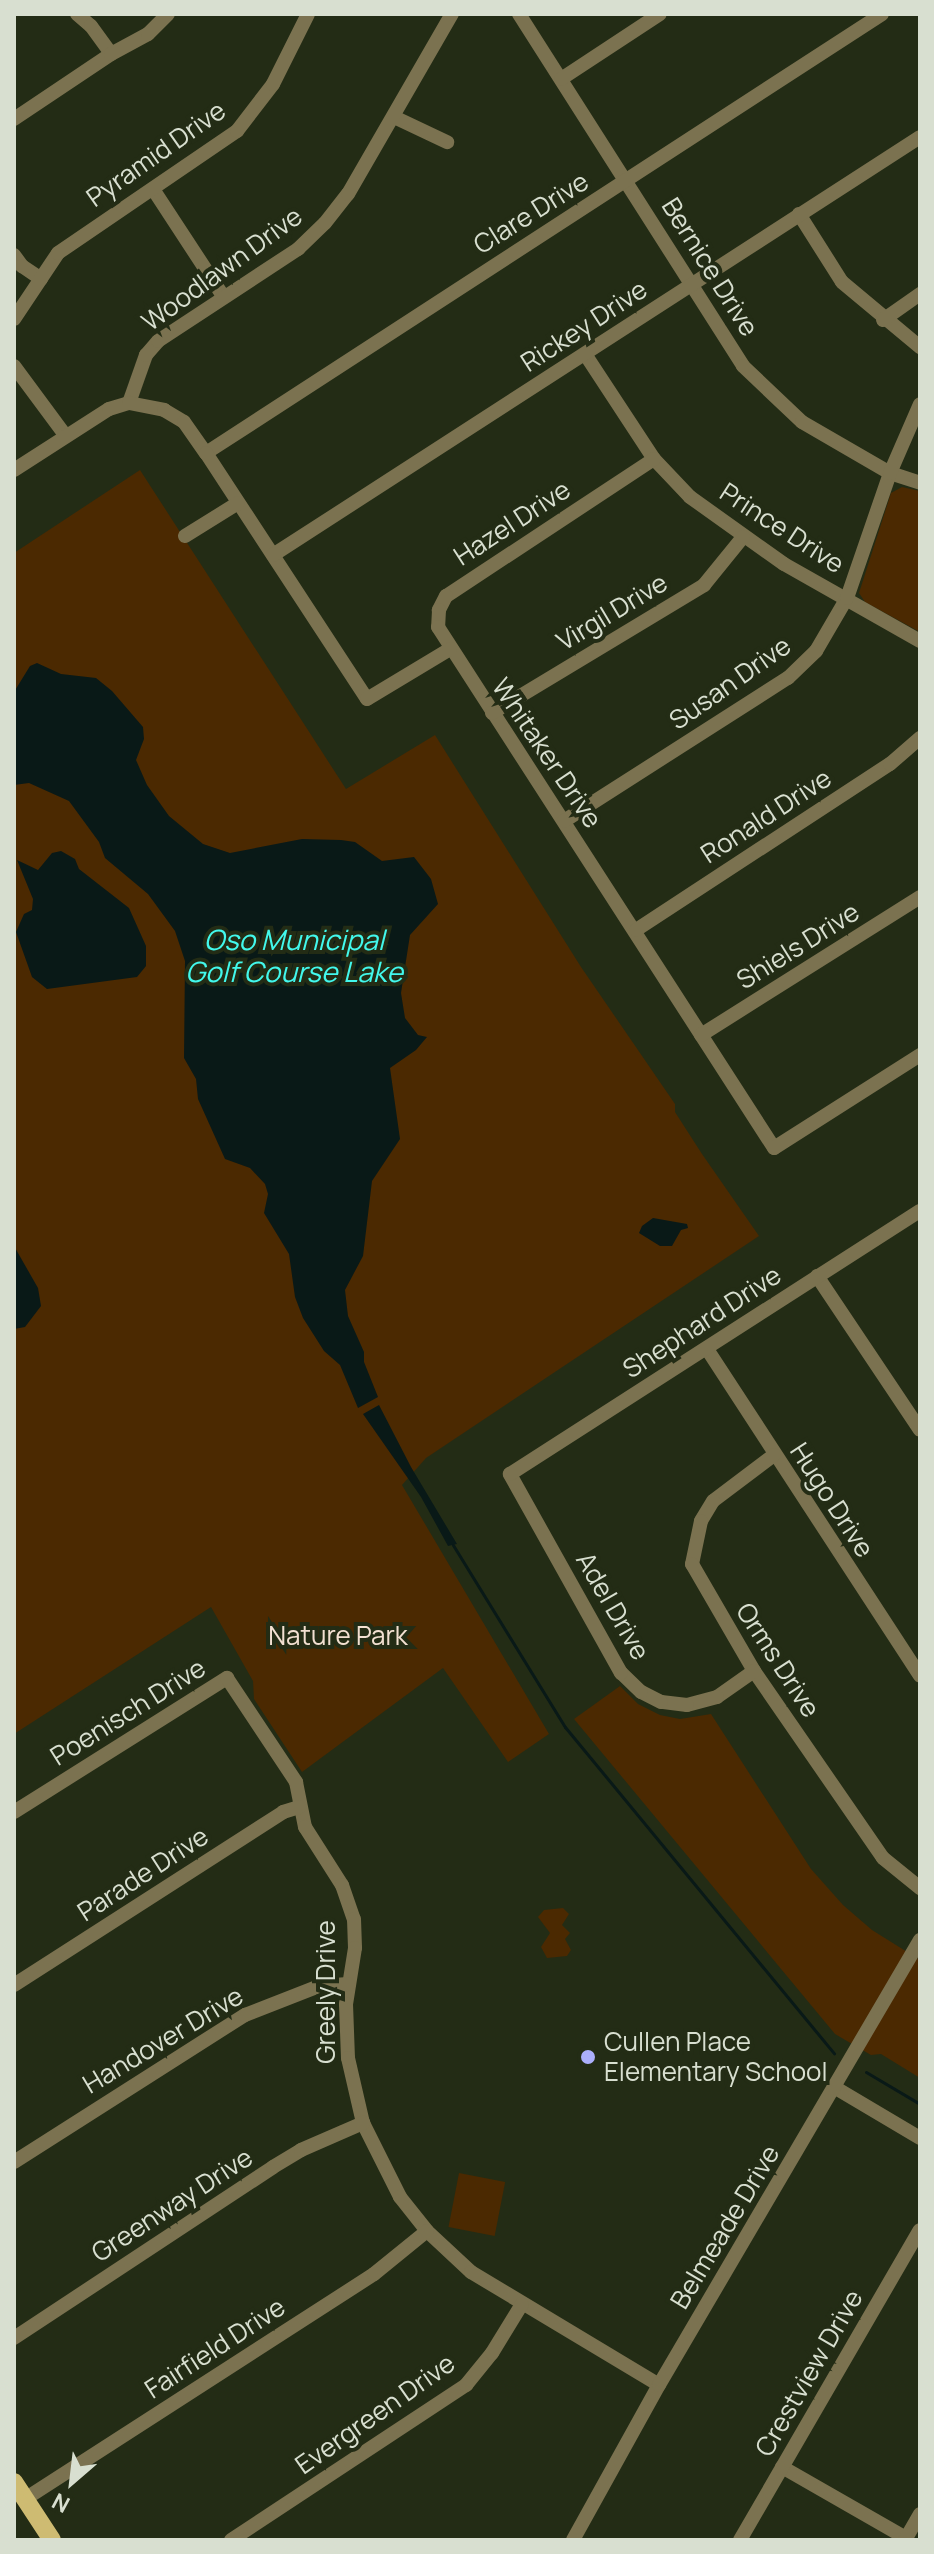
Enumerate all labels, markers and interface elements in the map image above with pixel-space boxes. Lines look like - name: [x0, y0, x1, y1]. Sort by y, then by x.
- street label: Pyramid Drive: [81, 95, 231, 213]
- street label: Clare Drive: [468, 165, 594, 261]
- street label: Bernice Drive: [655, 192, 765, 342]
- street label: Woodlawn Drive: [136, 200, 308, 338]
- street label: Rickey Drive: [515, 274, 653, 378]
- street label: Hazel Drive: [448, 474, 576, 572]
- street label: Prince Drive: [714, 476, 850, 580]
- street label: Virgil Drive: [551, 567, 673, 657]
- street label: Susan Drive: [663, 630, 797, 736]
- street label: Whitaker Drive: [485, 672, 609, 834]
- street label: Ronald Drive: [695, 762, 837, 870]
- street label: Shiels Drive: [731, 896, 865, 996]
- water label: Oso Municipal Golf Course Lake: [185, 922, 403, 988]
- street label: Shephard Drive: [617, 1259, 787, 1385]
- street label: Hugo Drive: [784, 1437, 880, 1563]
- street label: Adel Drive: [570, 1547, 656, 1665]
- street label: Orms Drive: [730, 1597, 826, 1723]
- park label: Nature Park: [268, 1620, 408, 1652]
- street label: Poenisch Drive: [45, 1652, 211, 1772]
- street label: Parade Drive: [72, 1820, 214, 1928]
- street label: Greely Drive: [310, 1920, 342, 2064]
- street label: Handover Drive: [77, 1980, 249, 2100]
- place label: Cullen Place Elementary School: [604, 2026, 828, 2088]
- marker: Cullen Place Elementary School: [579, 2048, 597, 2066]
- street label: Belmeade Drive: [664, 2140, 786, 2314]
- street label: Greenway Drive: [86, 2141, 258, 2269]
- street label: Crestview Drive: [749, 2284, 869, 2462]
- street label: Fairfield Drive: [139, 2291, 291, 2405]
- street label: Evergreen Drive: [289, 2347, 461, 2481]
- north arrow: [32, 2442, 112, 2522]
- text: N: [47, 2486, 75, 2520]

